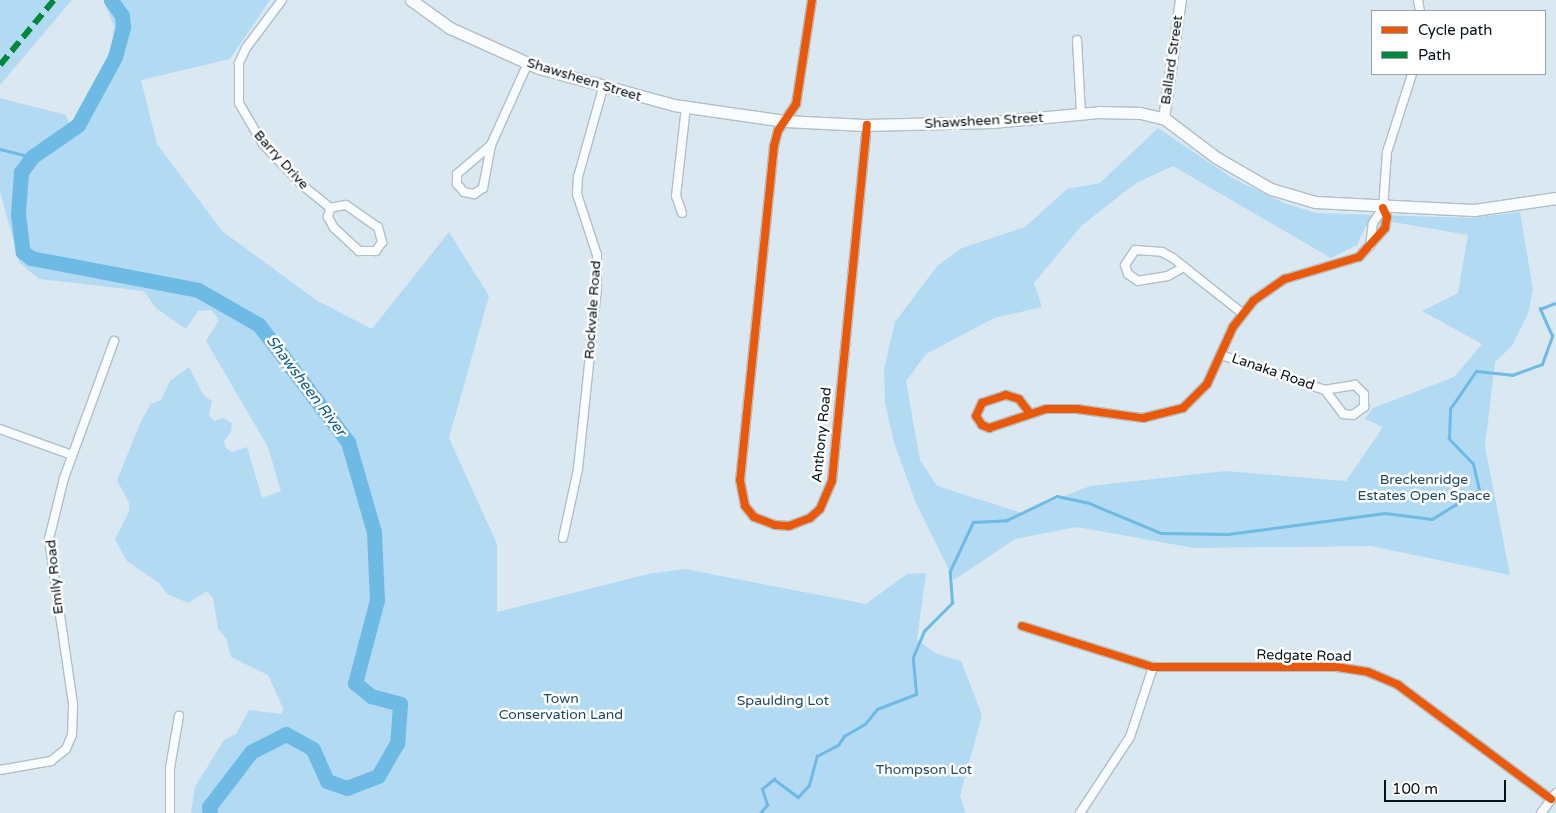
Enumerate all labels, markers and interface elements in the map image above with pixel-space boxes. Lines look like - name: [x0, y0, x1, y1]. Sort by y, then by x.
- legend: [1371, 10, 1546, 75]
- street label: Ballard Street: [1157, 14, 1187, 106]
- text: Cycle path: [1418, 21, 1492, 39]
- text: Path: [1418, 46, 1451, 64]
- street label: Shawsheen Street: [525, 55, 643, 105]
- street label: Shawsheen Street: [924, 109, 1044, 133]
- street label: Barry Drive: [250, 127, 312, 193]
- street label: Rockvale Road: [581, 260, 605, 360]
- water label: Shawsheen River: [262, 332, 350, 440]
- street label: Lanaka Road: [1229, 350, 1317, 394]
- street label: Anthony Road: [809, 386, 835, 484]
- park label: Breckenridge Estates Open Space: [1358, 472, 1490, 504]
- street label: Emily Road: [43, 539, 67, 615]
- street label: Redgate Road: [1256, 647, 1352, 665]
- park label: Town Conservation Land: [499, 691, 623, 724]
- park label: Spaulding Lot: [737, 693, 829, 709]
- park label: Thompson Lot: [876, 762, 972, 778]
- scale bar: [1386, 770, 1508, 802]
- text: 100 m: [1392, 780, 1438, 798]

